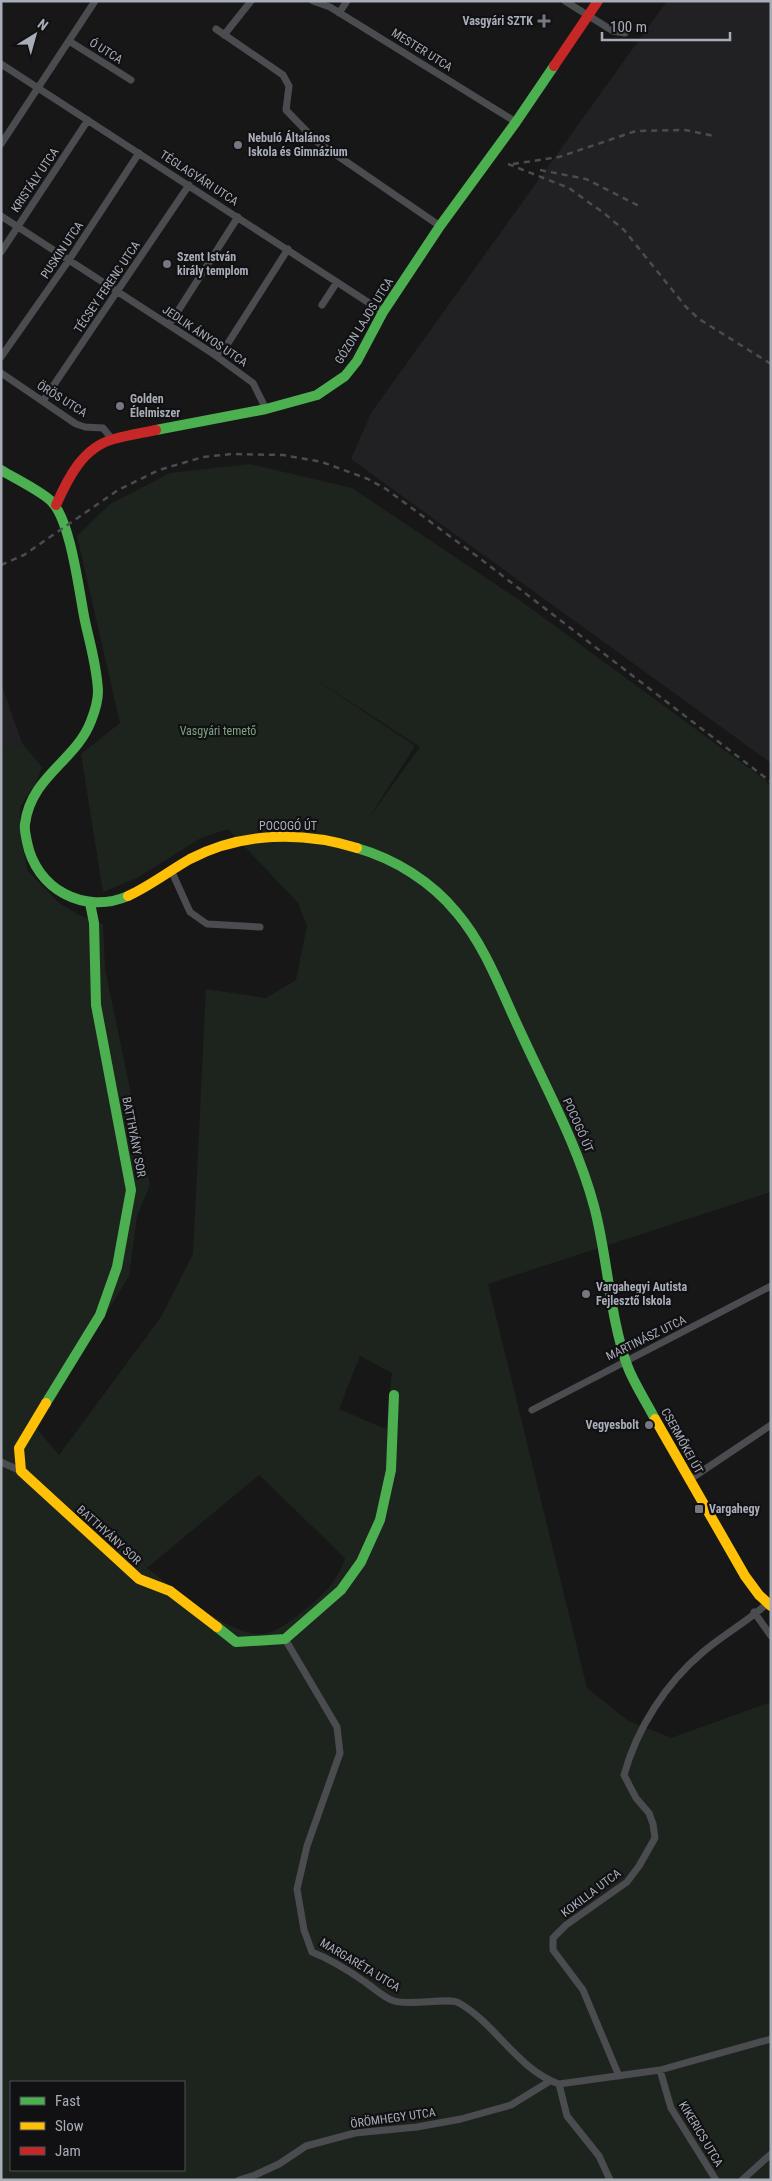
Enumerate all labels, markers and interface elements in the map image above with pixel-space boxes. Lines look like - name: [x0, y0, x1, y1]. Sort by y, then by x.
- north arrow: [10, 10, 60, 60]
- scale bar: [602, 10, 730, 42]
- place label: Vasgyári SZTK: [463, 14, 533, 28]
- marker: Vasgyári SZTK: [537, 14, 551, 28]
- text: N: [35, 16, 51, 34]
- text: 100 m: [610, 18, 647, 36]
- street label: MESTER UTCA: [389, 26, 455, 74]
- street label: Ó UTCA: [87, 35, 126, 67]
- place label: Nebuló Általános Iskola és Gimnázium: [248, 130, 348, 159]
- marker: Nebuló Általános Iskola és Gimnázium: [232, 139, 244, 151]
- street label: KRISTÁLY UTCA: [7, 144, 62, 215]
- street label: TÉGLAGYÁRI UTCA: [157, 147, 241, 209]
- street label: PUSKIN UTCA: [38, 219, 86, 281]
- street label: TÉCSEY FERENC UTCA: [70, 238, 143, 336]
- place label: Szent István király templom: [177, 250, 249, 278]
- marker: Szent István király templom: [161, 258, 173, 270]
- street label: GÓZON LAJOS UTCA: [331, 275, 396, 367]
- street label: JEDLIK ÁNYOS UTCA: [160, 301, 251, 370]
- street label: ÖRÖS UTCA: [34, 377, 90, 420]
- place label: Golden Élelmiszer: [130, 392, 180, 420]
- marker: Golden Élelmiszer: [114, 400, 126, 412]
- park label: Vasgyári temető: [180, 724, 256, 738]
- street label: POCOGÓ ÚT: [259, 818, 317, 833]
- street label: POCOGÓ ÚT: [560, 1095, 597, 1154]
- street label: BATTHYÁNY SOR: [119, 1096, 150, 1179]
- place label: Vargahegyi Autista Fejlesztő Iskola: [596, 1280, 688, 1308]
- marker: Vargahegyi Autista Fejlesztő Iskola: [580, 1288, 592, 1300]
- street label: MARTINÁSZ UTCA: [603, 1312, 688, 1363]
- street label: CSERMŐKEI ÚT: [658, 1405, 707, 1476]
- place label: Vegyesbolt: [585, 1418, 639, 1432]
- marker: Vegyesbolt: [643, 1419, 655, 1431]
- street label: BATTHYÁNY SOR: [74, 1502, 145, 1568]
- place label: Vargahegy: [709, 1502, 761, 1516]
- marker: Vargahegy: [693, 1503, 705, 1515]
- street label: KOKILLA UTCA: [558, 1866, 624, 1920]
- street label: MARGARÉTA UTCA: [317, 1935, 403, 1994]
- legend: [10, 2081, 185, 2171]
- text: Fast: [55, 2092, 80, 2110]
- street label: KIKERICS UTCA: [676, 2099, 726, 2169]
- street label: ÖRÖMHEGY UTCA: [349, 2104, 437, 2131]
- text: Slow: [55, 2117, 84, 2135]
- text: Jam: [55, 2142, 81, 2160]

